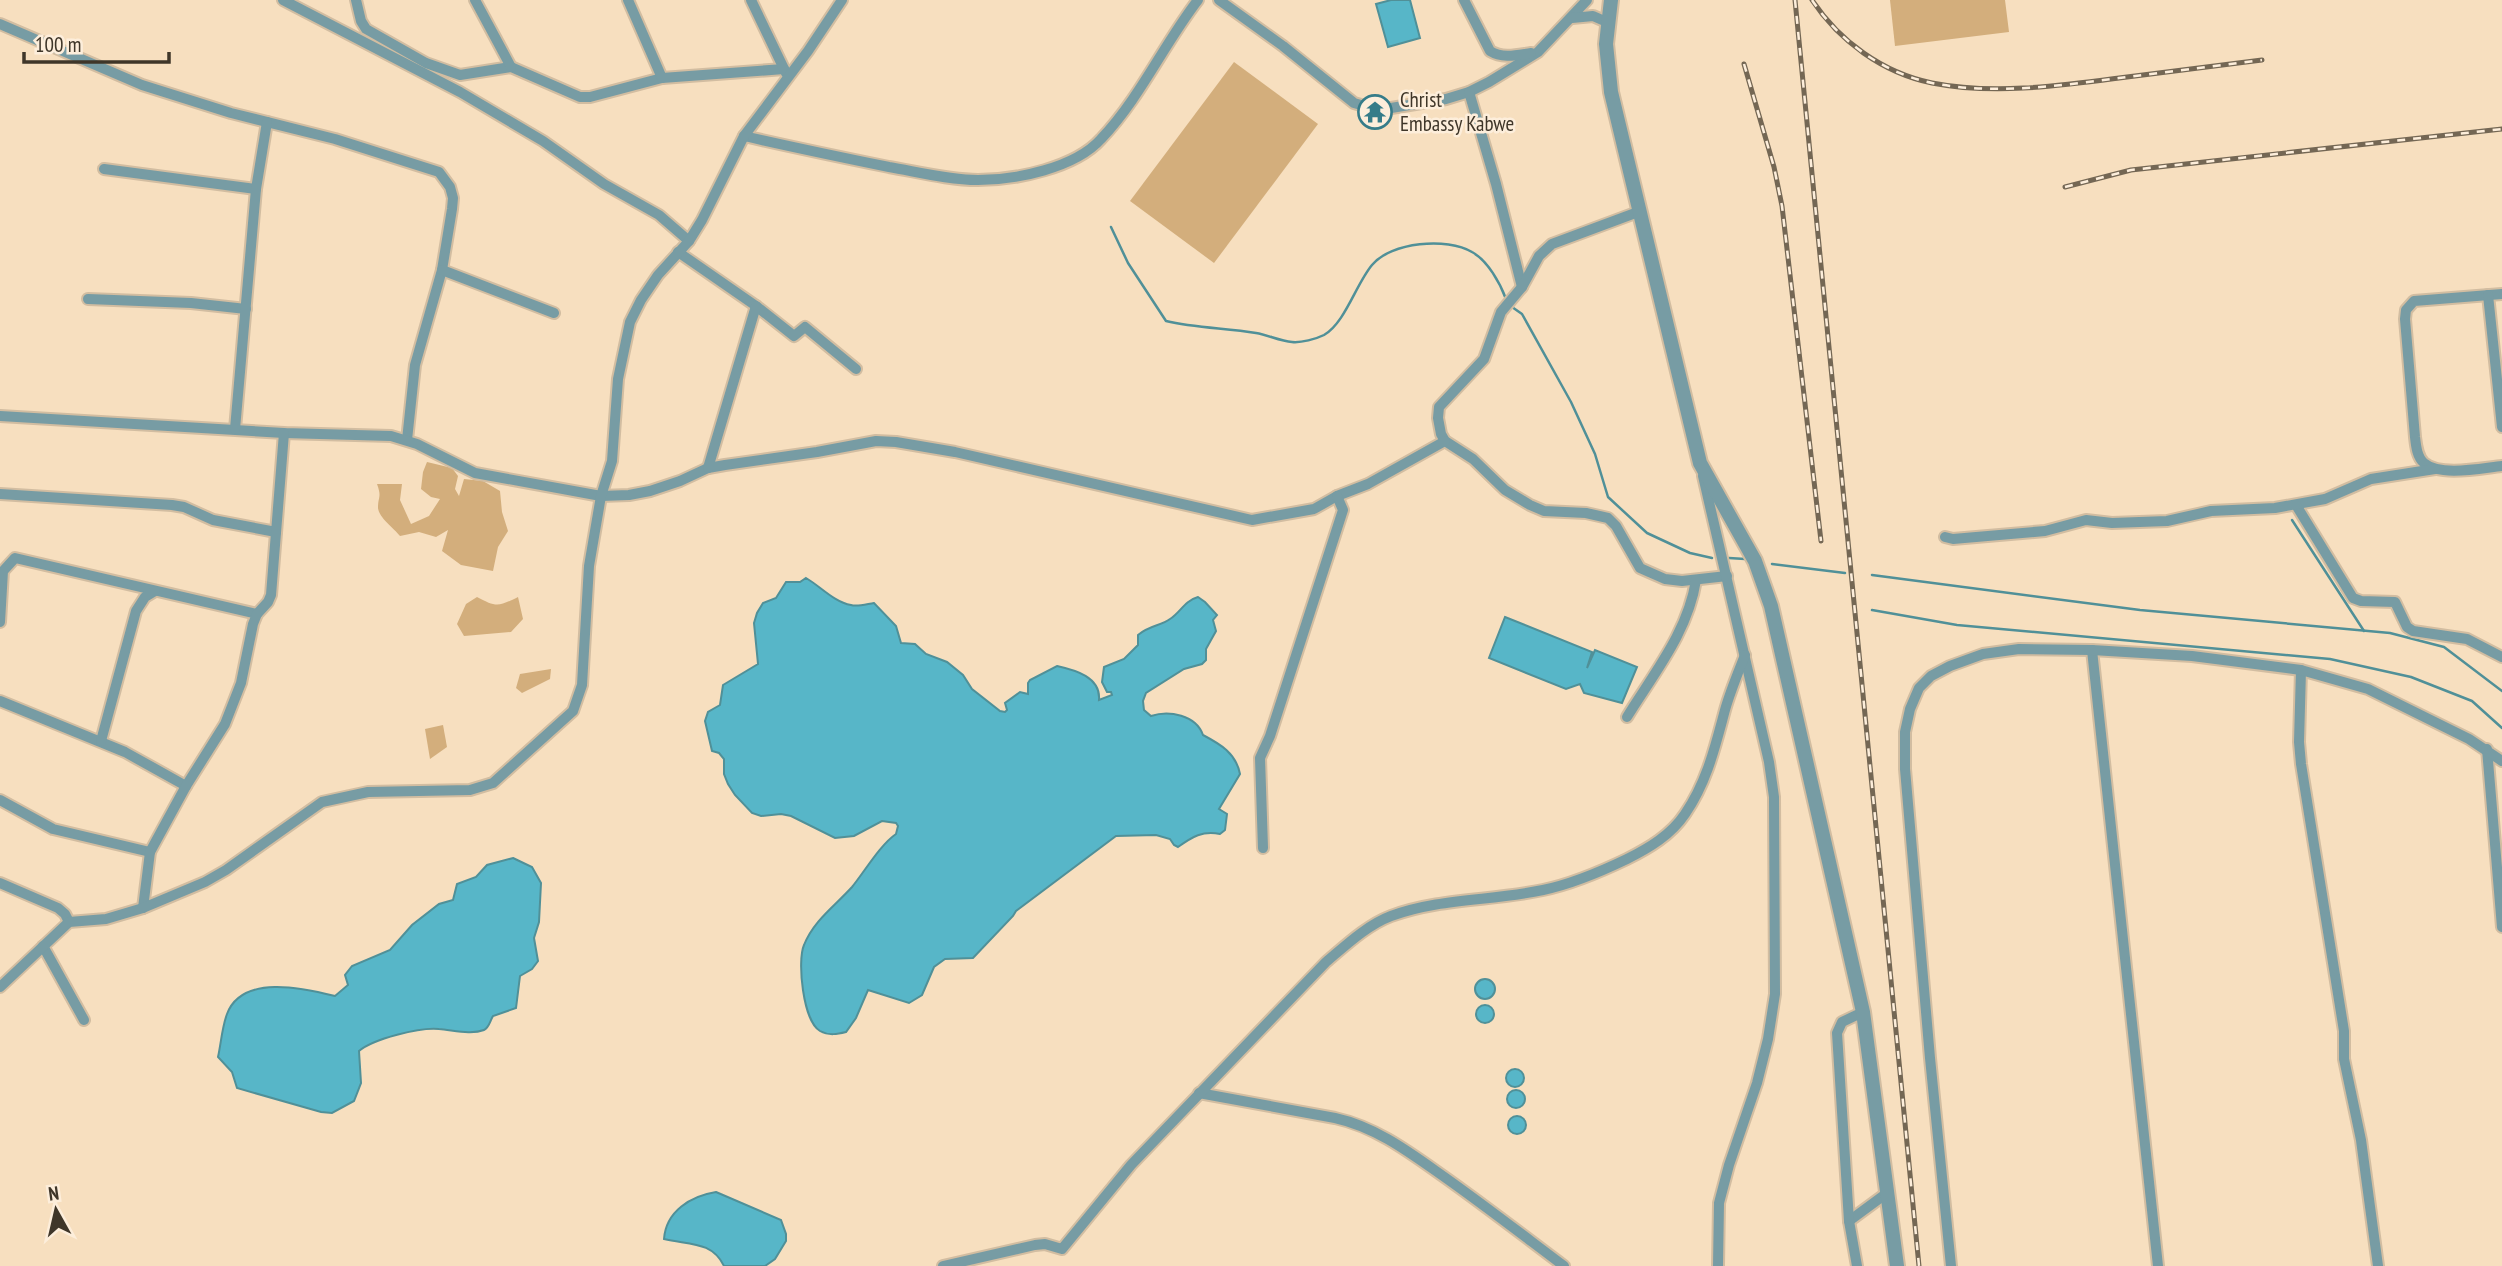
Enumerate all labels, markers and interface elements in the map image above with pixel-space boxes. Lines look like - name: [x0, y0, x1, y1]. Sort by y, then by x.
- scale bar: [24, 21, 170, 65]
- text: 100 m: [35, 31, 81, 58]
- place label: Christ Embassy Kabwe: [1400, 86, 1514, 137]
- temple icon: Christ Embassy Kabwe: [1356, 93, 1394, 131]
- north arrow: [21, 1175, 91, 1245]
- text: N: [47, 1181, 60, 1206]

